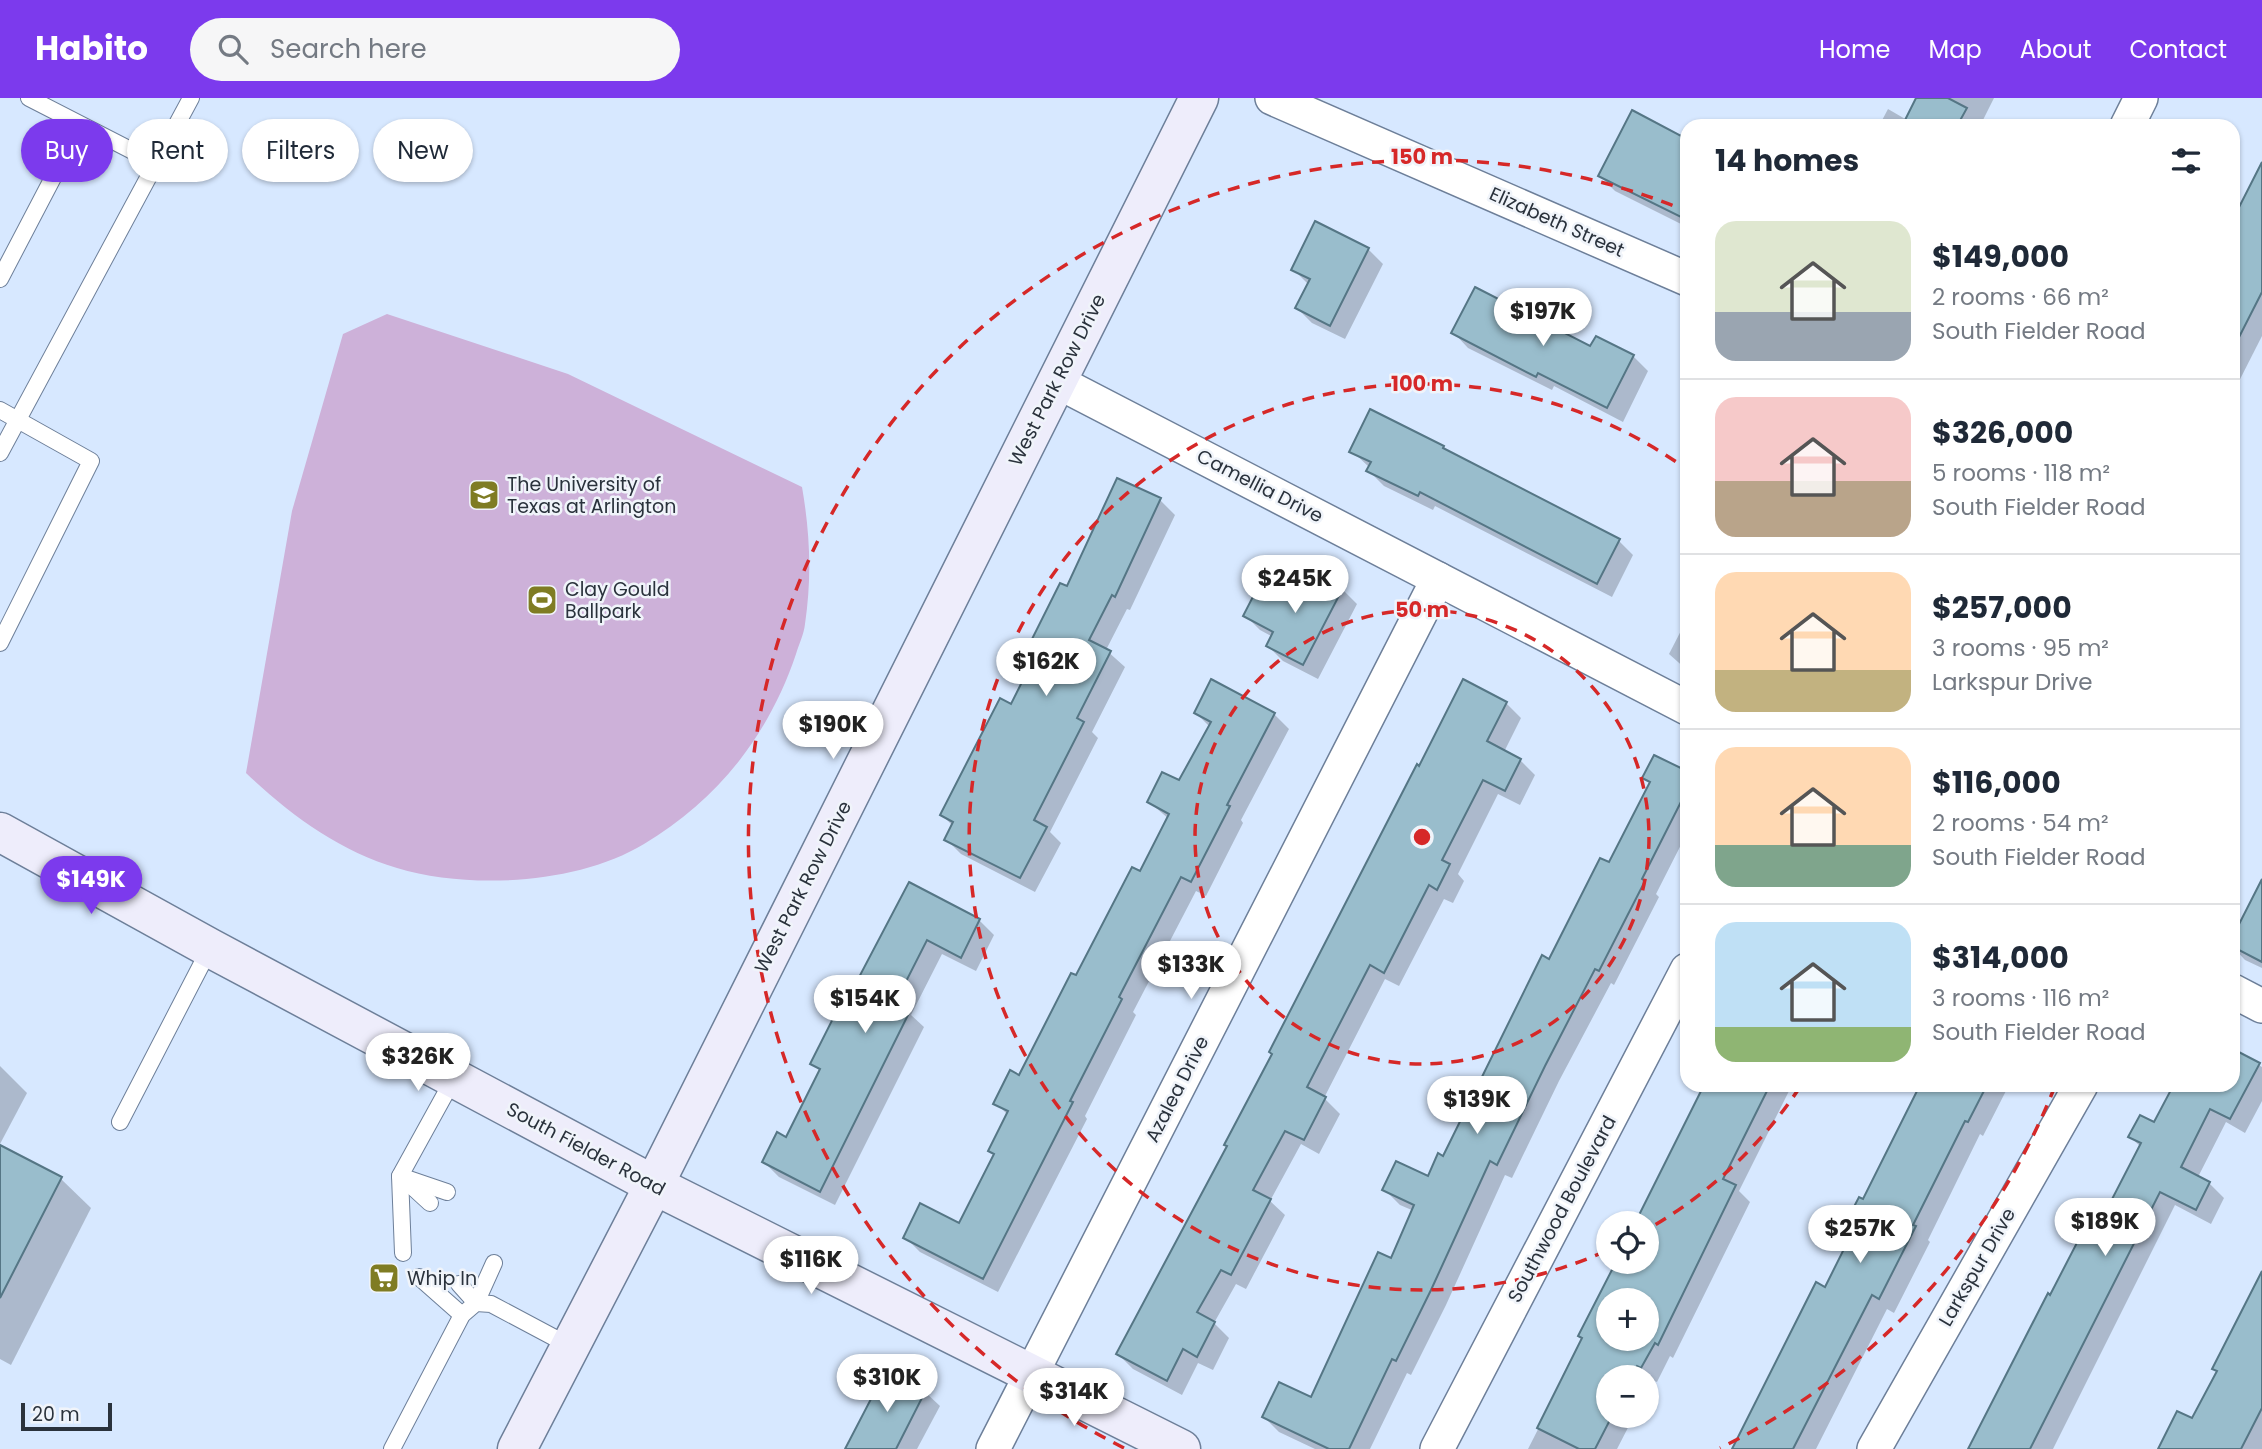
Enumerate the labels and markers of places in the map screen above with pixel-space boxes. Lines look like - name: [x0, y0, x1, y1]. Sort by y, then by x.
- pin: $197K: [1494, 288, 1592, 348]
- place label: The University of Texas at Arlington: [507, 471, 676, 520]
- school or university icon: The University of Texas at Arlington: [467, 478, 501, 512]
- pin: $245K: [1246, 556, 1344, 615]
- place label: Clay Gould Ballpark: [565, 576, 670, 625]
- sports icon: Clay Gould Ballpark: [525, 583, 559, 617]
- pin: $162K: [997, 638, 1095, 698]
- pin: $190K: [784, 702, 882, 761]
- centre of rings: [1410, 825, 1434, 849]
- pin: $149K: [42, 856, 140, 916]
- pin: $133K: [1142, 942, 1240, 1001]
- pin: $154K: [816, 976, 914, 1035]
- pin: $326K: [369, 1034, 467, 1093]
- pin: $139K: [1428, 1076, 1526, 1136]
- pin: $189K: [2056, 1198, 2154, 1258]
- pin: $257K: [1811, 1206, 1909, 1265]
- pin: $116K: [762, 1236, 860, 1296]
- supermarket icon: Whip In: [367, 1261, 401, 1295]
- place label: Whip In: [407, 1265, 477, 1292]
- pin: $310K: [838, 1354, 936, 1414]
- pin: $314K: [1025, 1368, 1123, 1428]

